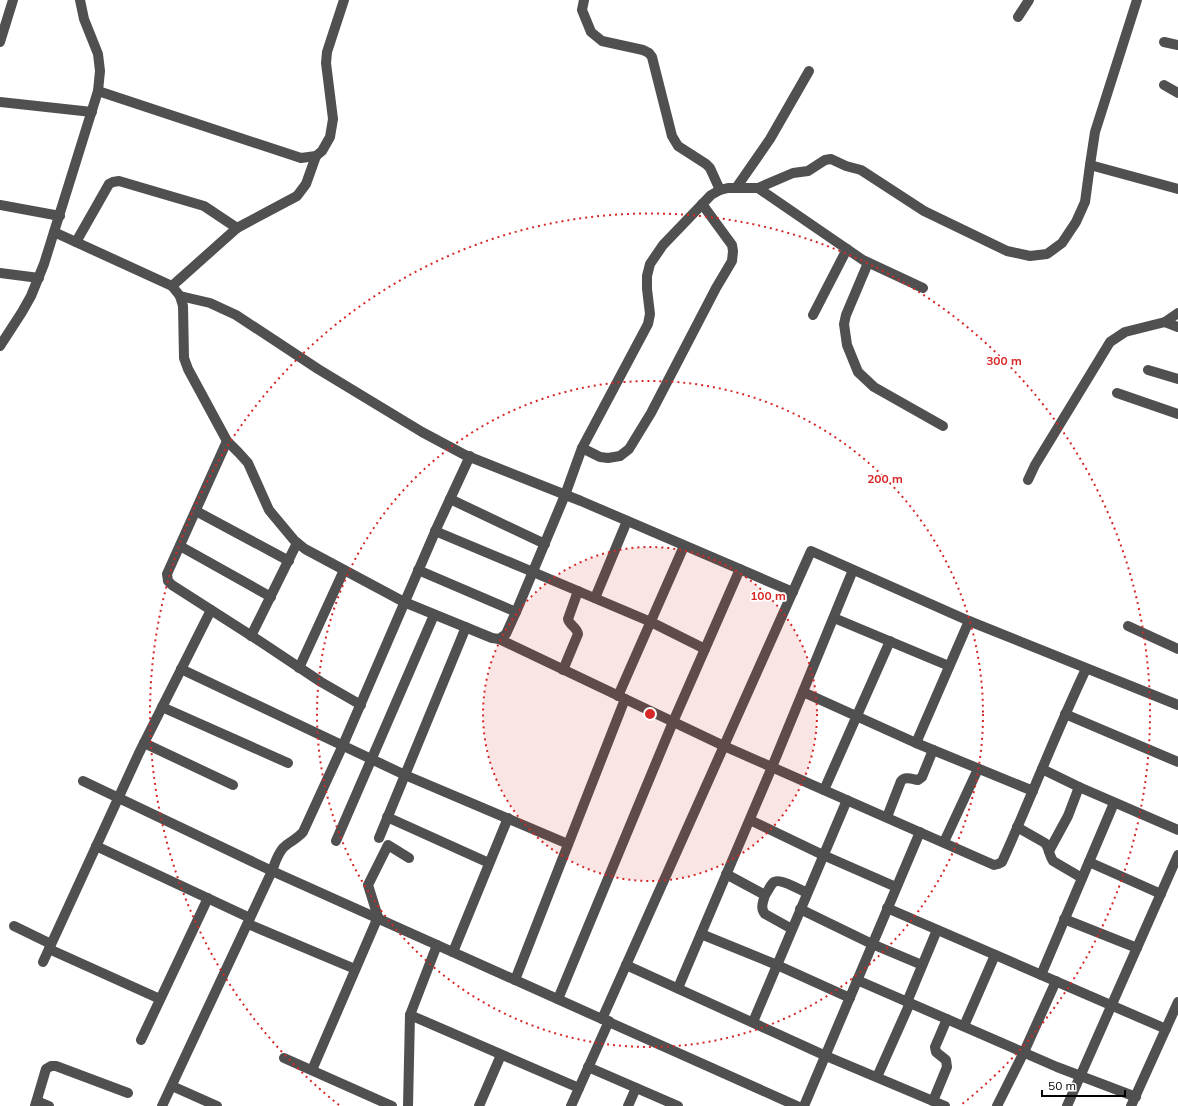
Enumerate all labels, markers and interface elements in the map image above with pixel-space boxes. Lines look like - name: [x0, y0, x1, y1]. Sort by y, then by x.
- text: 300 m: [986, 353, 1022, 368]
- text: 200 m: [867, 471, 903, 486]
- text: 100 m: [750, 588, 786, 603]
- centre of rings: [643, 707, 657, 721]
- scale bar: [1042, 1072, 1125, 1098]
- text: 50 m: [1048, 1078, 1076, 1093]

